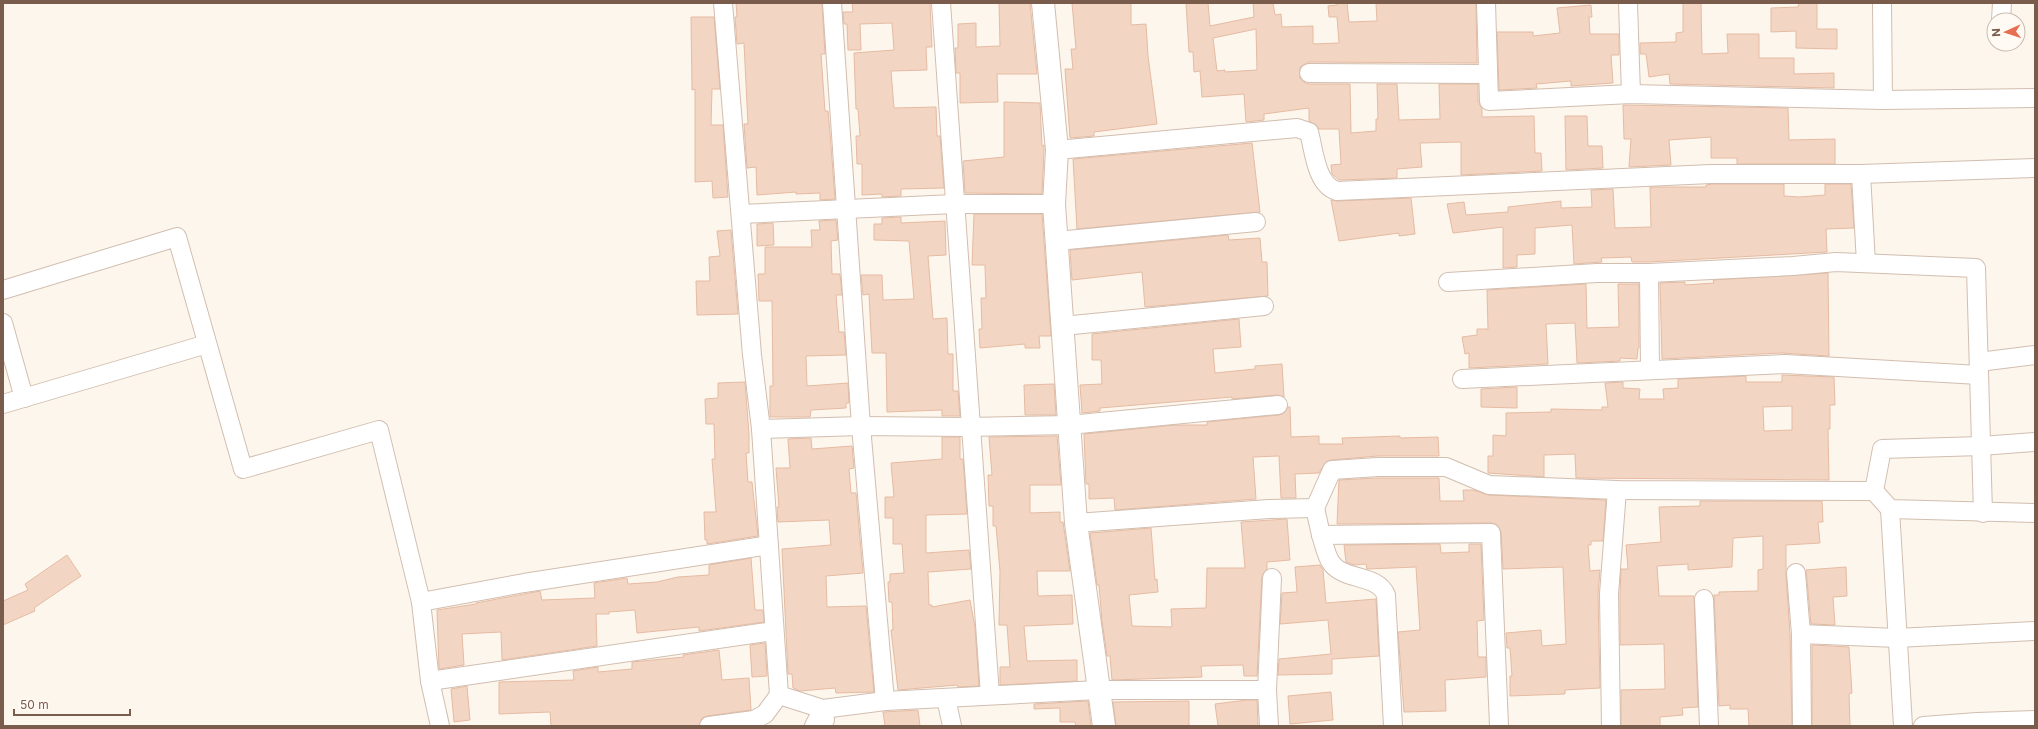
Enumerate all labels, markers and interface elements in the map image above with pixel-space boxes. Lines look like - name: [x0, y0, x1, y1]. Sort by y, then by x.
- north arrow: [1986, 12, 2026, 52]
- text: N: [1989, 28, 2003, 37]
- scale bar: [14, 691, 130, 717]
- text: 50 m: [20, 697, 49, 712]

